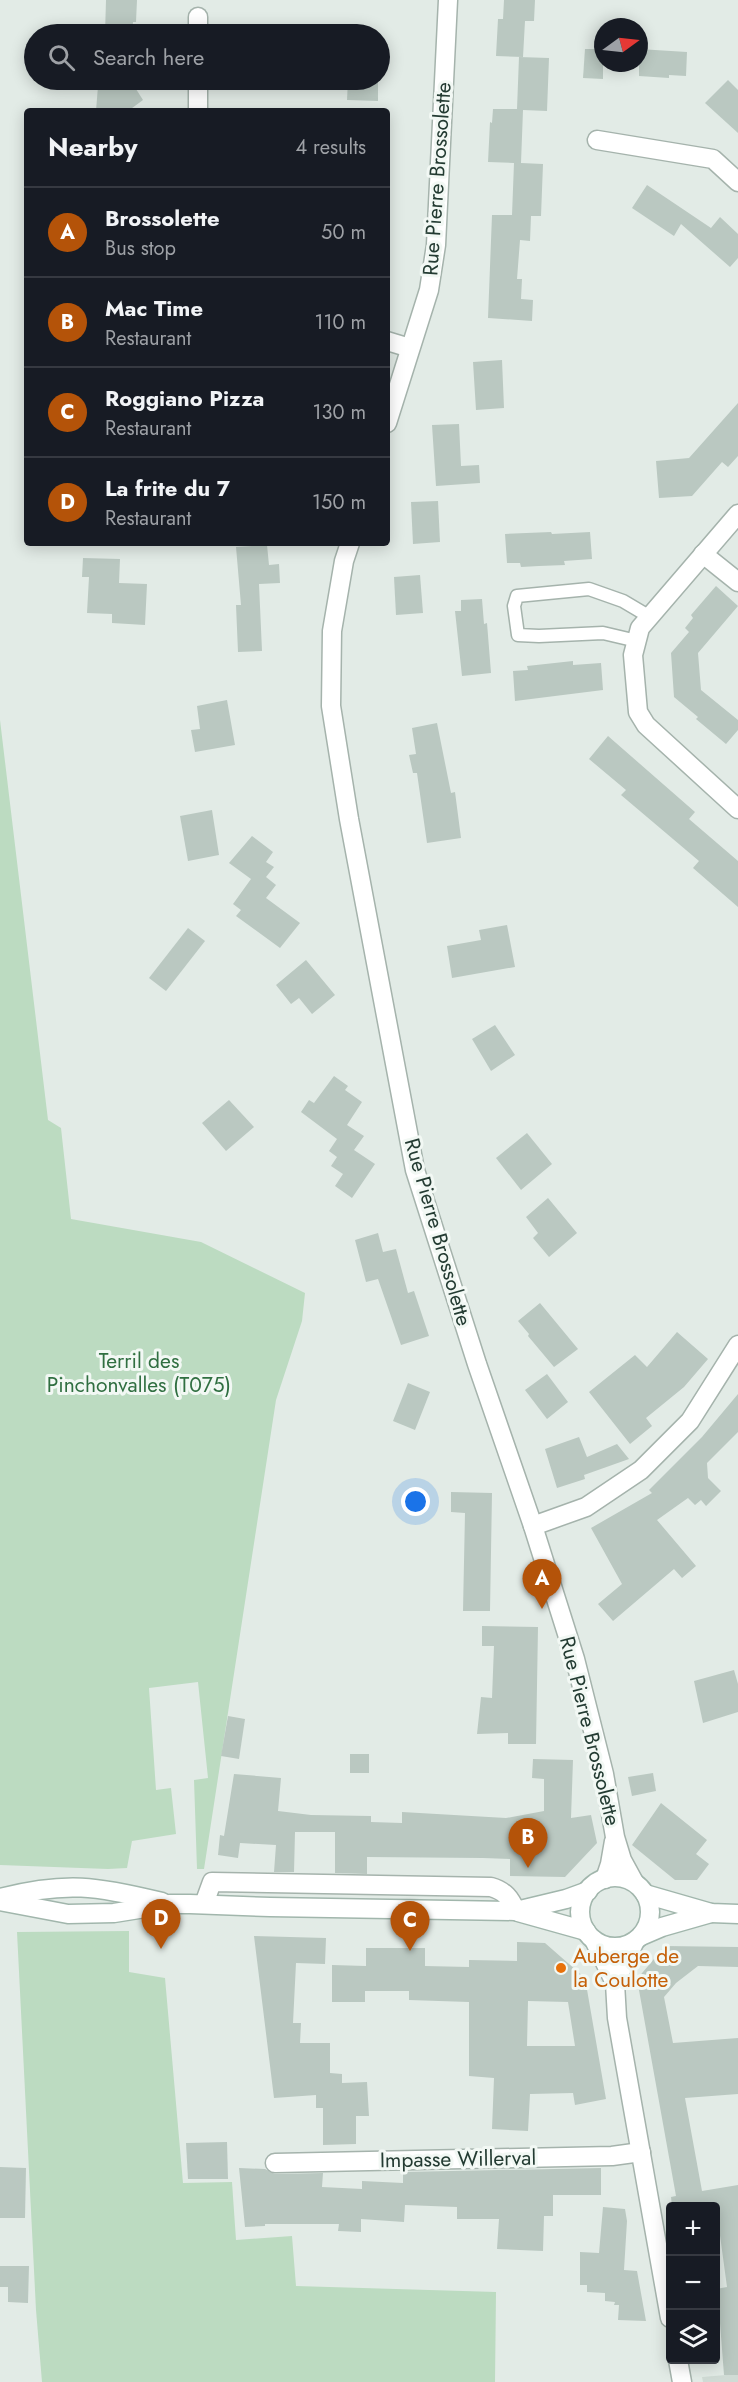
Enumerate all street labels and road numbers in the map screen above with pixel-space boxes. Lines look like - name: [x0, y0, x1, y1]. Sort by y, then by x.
- street label: Rue Pierre Brossolette: [415, 81, 459, 277]
- street label: Rue Pierre Brossolette: [397, 1135, 479, 1329]
- street label: Rue Pierre Brossolette: [552, 1633, 628, 1829]
- street label: Impasse Willerval: [380, 2143, 536, 2175]

